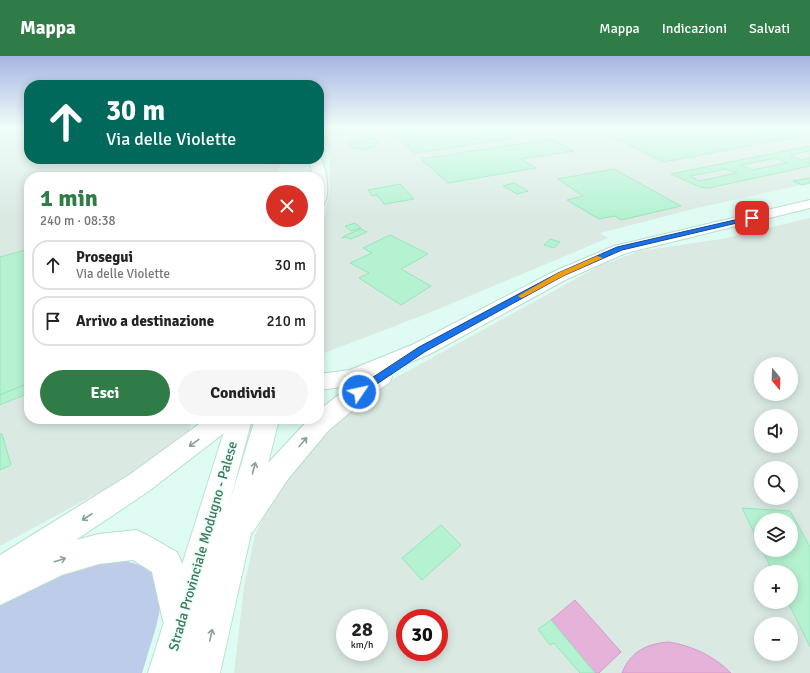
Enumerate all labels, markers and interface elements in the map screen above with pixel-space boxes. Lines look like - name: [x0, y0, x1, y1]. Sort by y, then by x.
- text: Mappa: [20, 16, 76, 40]
- text: Mappa: [599, 20, 640, 37]
- text: Indicazioni: [662, 20, 727, 37]
- text: Salvati: [749, 20, 790, 37]
- text: 30 m: [106, 94, 165, 128]
- icon: ahead: [40, 96, 92, 148]
- text: Via delle Violette: [106, 128, 236, 150]
- text: 1 min: [40, 183, 98, 213]
- button: close: [266, 185, 308, 227]
- pin: [735, 201, 769, 235]
- icon: arrive: [741, 207, 763, 229]
- text: 240 m · 08:38: [40, 213, 116, 229]
- text: Prosegui: [76, 248, 133, 266]
- icon: ahead: [42, 254, 64, 276]
- text: 30 m: [275, 256, 306, 274]
- text: Via delle Violette: [76, 266, 170, 282]
- icon: arrive: [42, 310, 64, 332]
- text: Arrivo a destinazione: [76, 312, 214, 330]
- text: 210 m: [266, 312, 306, 330]
- north arrow: [754, 357, 798, 401]
- map controls: [754, 357, 798, 661]
- button: Esci: [40, 370, 170, 416]
- button: Condividi: [178, 370, 308, 416]
- position arrow: [338, 371, 380, 413]
- button: sound: [754, 409, 798, 453]
- one-way arrow: [299, 437, 308, 448]
- street label: Strada Provinciale Modugno - Palese: [165, 439, 241, 653]
- one-way arrow: [188, 439, 199, 447]
- button: search: [754, 461, 798, 505]
- one-way arrow: [251, 462, 258, 475]
- one-way arrow: [82, 513, 93, 521]
- button: layers: [754, 513, 798, 557]
- one-way arrow: [54, 556, 67, 563]
- button: +: [754, 565, 798, 609]
- speed limit sign: 30: [396, 609, 448, 661]
- text: 28: [351, 617, 373, 642]
- button: −: [754, 617, 798, 661]
- one-way arrow: [207, 629, 215, 642]
- text: km/h: [351, 639, 373, 651]

